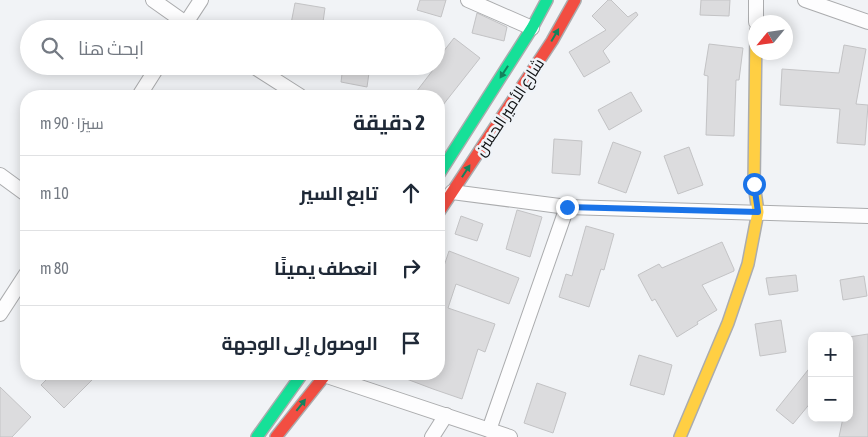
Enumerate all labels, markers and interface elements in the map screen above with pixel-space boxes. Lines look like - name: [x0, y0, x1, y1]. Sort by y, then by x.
- north arrow: [748, 15, 793, 60]
- search box: [20, 20, 445, 75]
- one-way arrow: [551, 28, 559, 43]
- icon: search: [38, 34, 66, 62]
- text: ابحث هنا: [78, 37, 144, 59]
- street label: شارع الأمير الحسن: [471, 55, 550, 161]
- one-way arrow: [499, 65, 509, 78]
- text: 2 دقيقة: [353, 110, 425, 134]
- text: سيرًا · 90 m: [40, 114, 104, 132]
- one-way arrow: [461, 165, 471, 178]
- route start: [743, 173, 766, 196]
- icon: ahead: [397, 179, 425, 207]
- text: تابع السير: [300, 182, 378, 204]
- text: 10 m: [40, 184, 69, 202]
- route end: [556, 196, 579, 219]
- icon: right: [397, 254, 425, 282]
- text: انعطف يمينًا: [274, 257, 378, 279]
- text: 80 m: [40, 259, 69, 277]
- icon: arrive: [397, 329, 425, 357]
- text: الوصول إلى الوجهة: [221, 332, 378, 354]
- map controls: [808, 332, 853, 422]
- button: +: [808, 332, 853, 377]
- button: −: [808, 377, 853, 422]
- one-way arrow: [296, 398, 306, 412]

